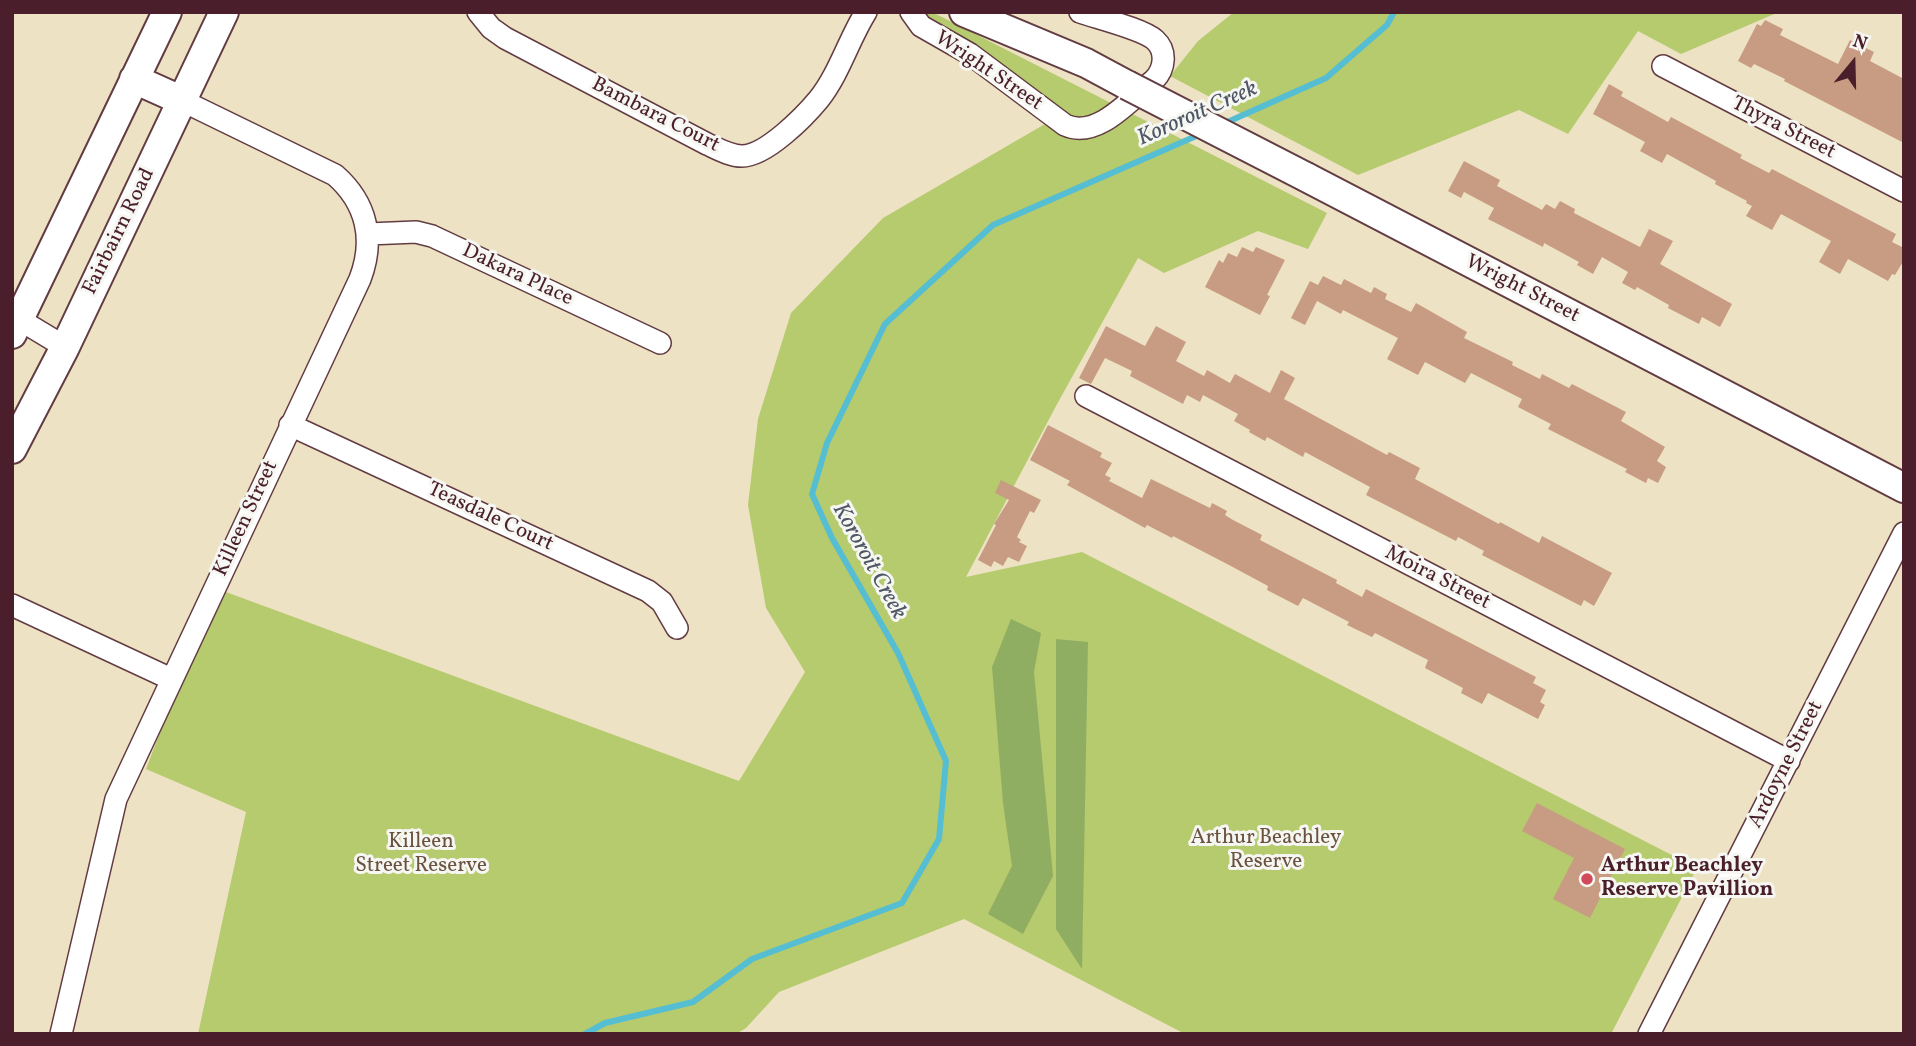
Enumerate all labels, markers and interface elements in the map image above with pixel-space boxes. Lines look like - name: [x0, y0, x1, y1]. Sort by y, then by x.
- street label: Wright Street: [929, 27, 1047, 117]
- north arrow: [1818, 28, 1888, 98]
- text: N: [1849, 29, 1871, 58]
- street label: Bambara Court: [587, 73, 723, 159]
- water label: Kororoit Creek: [1134, 76, 1262, 154]
- street label: Thyra Street: [1727, 92, 1839, 166]
- street label: Fairbairn Road: [79, 165, 161, 299]
- street label: Dakara Place: [458, 239, 576, 313]
- street label: Wright Street: [1461, 250, 1583, 330]
- street label: Killeen Street: [209, 457, 285, 581]
- street label: Teasdale Court: [423, 478, 557, 558]
- water label: Kororoit Creek: [825, 499, 911, 625]
- street label: Moira Street: [1380, 542, 1494, 616]
- street label: Ardoyne Street: [1744, 697, 1830, 833]
- park label: Arthur Beachley Reserve: [1191, 826, 1341, 876]
- park label: Killeen Street Reserve: [355, 830, 487, 880]
- place label: Arthur Beachley Reserve Pavillion: [1601, 854, 1773, 904]
- marker: Arthur Beachley Reserve Pavillion: [1579, 871, 1595, 887]

